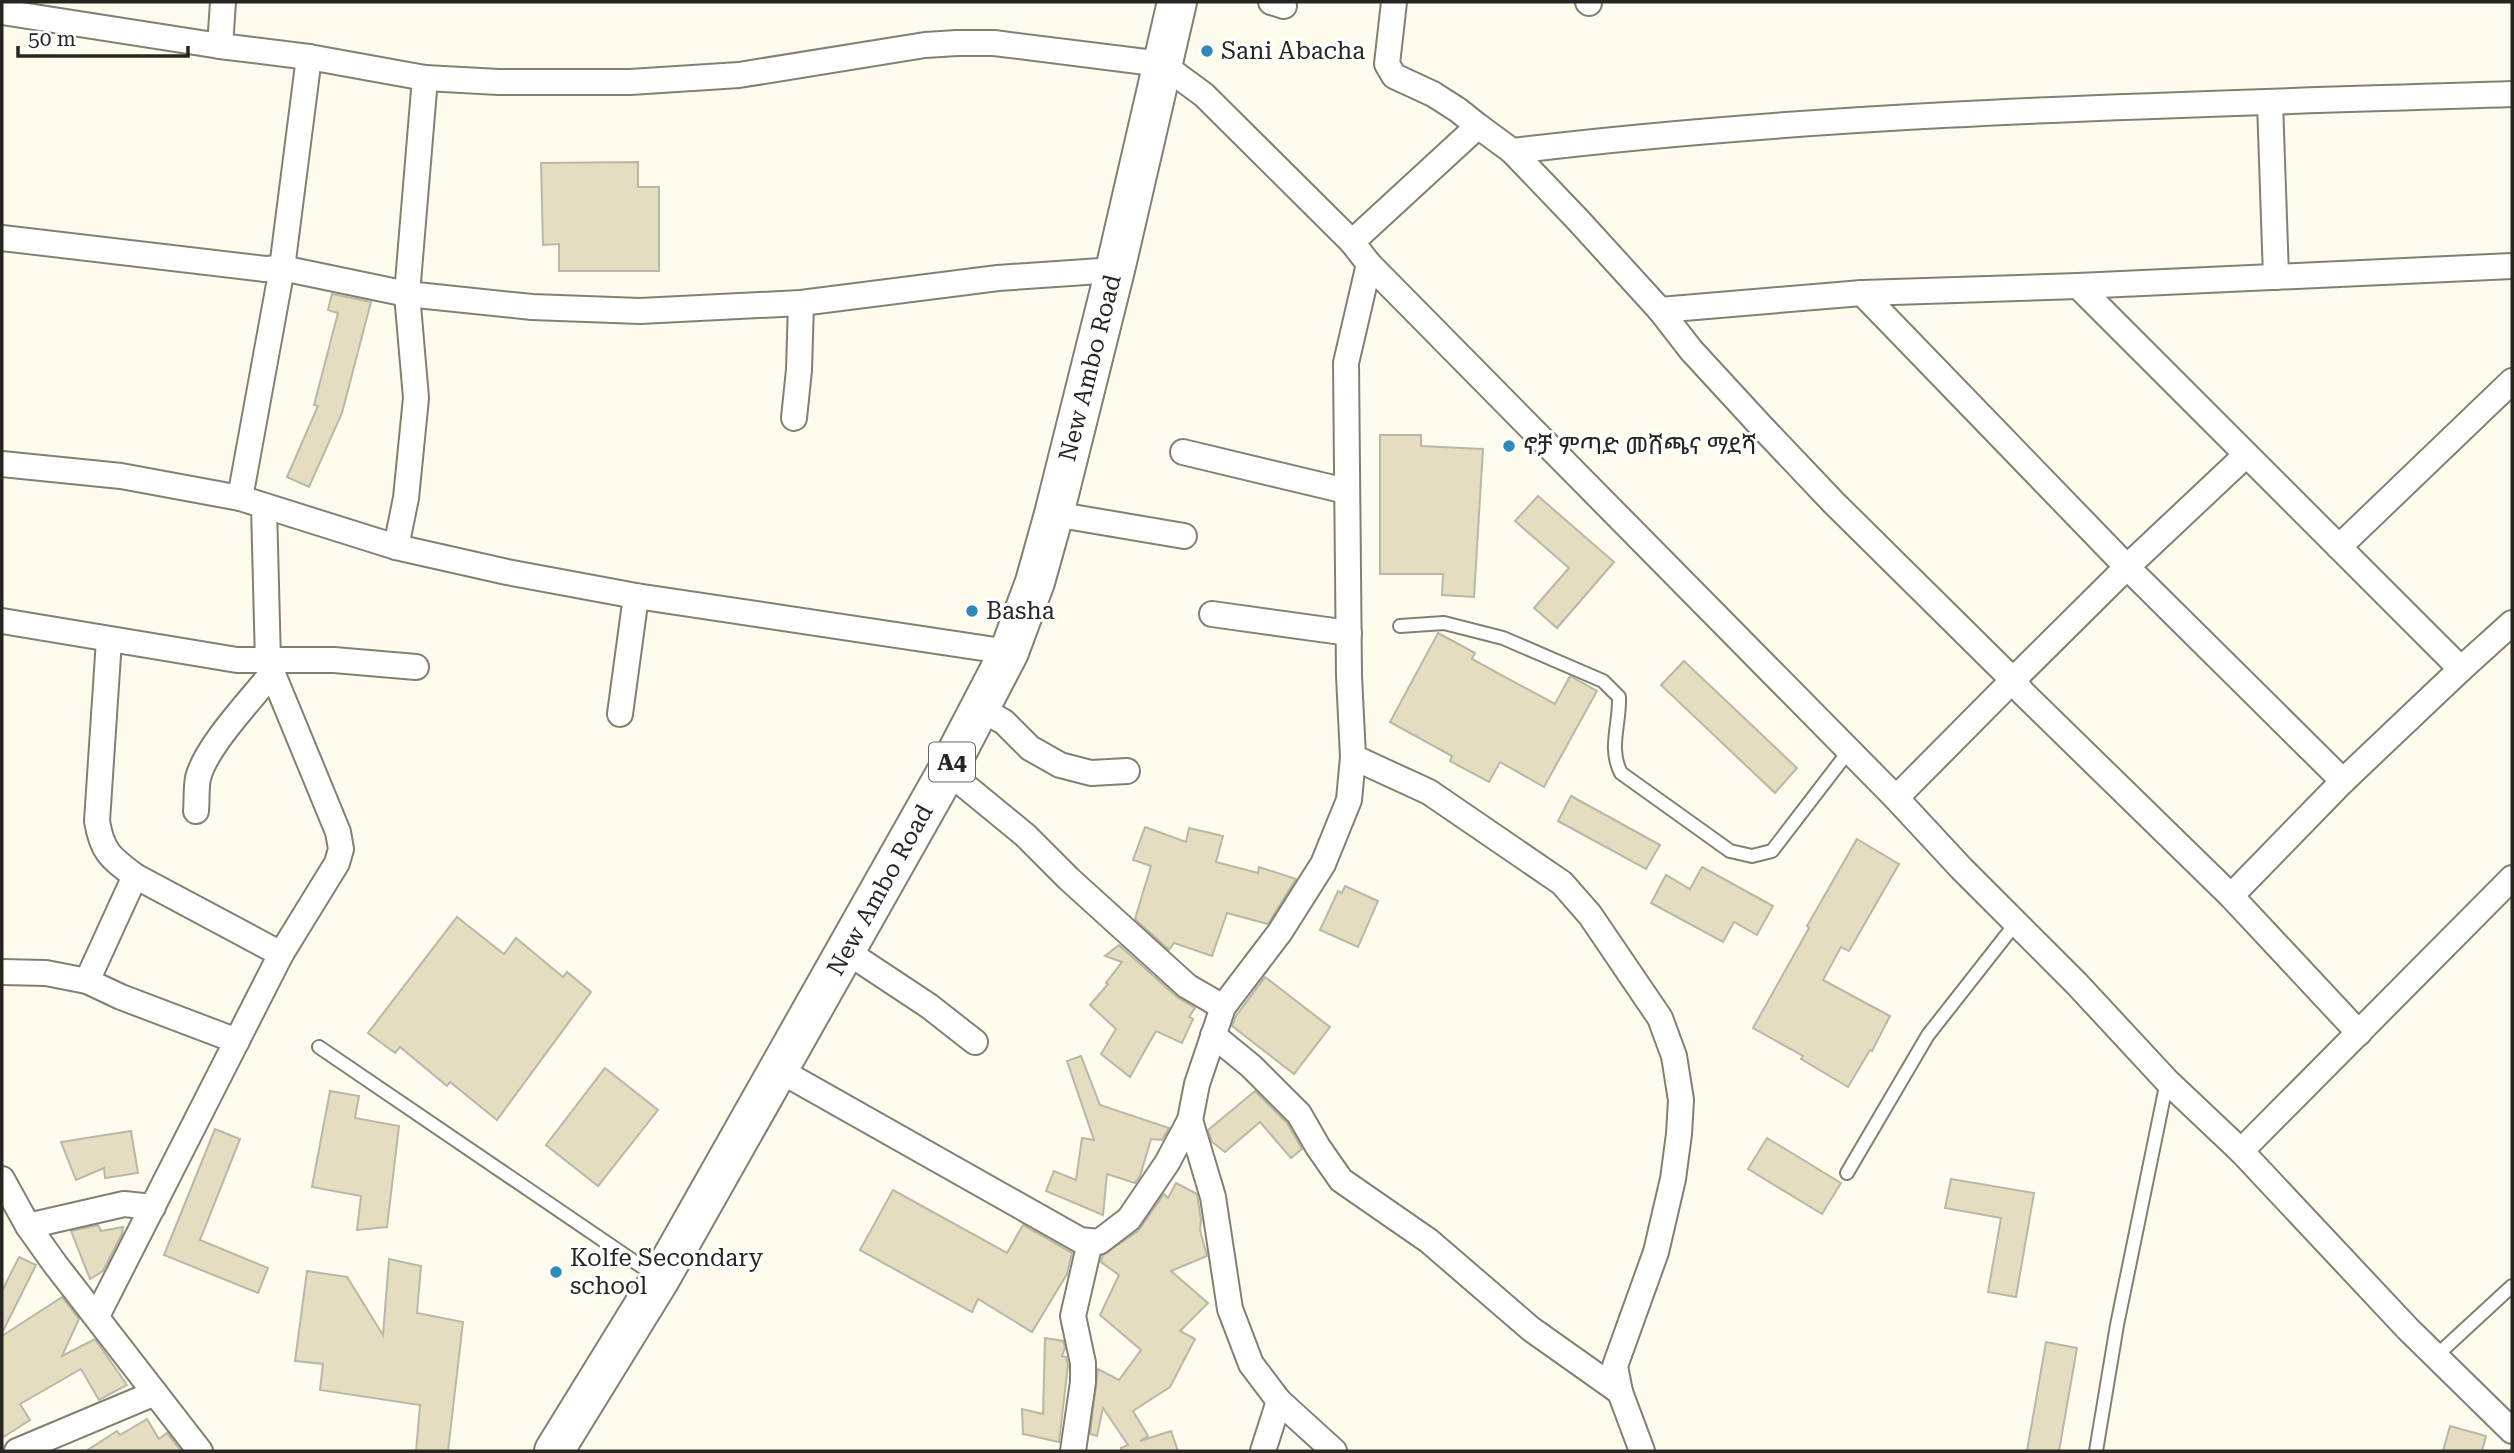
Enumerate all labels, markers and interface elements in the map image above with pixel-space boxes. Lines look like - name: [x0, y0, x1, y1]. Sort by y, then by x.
- scale bar: [18, 14, 187, 58]
- text: 50 m: [28, 27, 76, 51]
- place label: Sani Abacha: [1221, 37, 1365, 65]
- marker: Sani Abacha: [1199, 43, 1215, 59]
- street label: New Ambo Road: [1053, 272, 1127, 464]
- place label: ኖቻ ምጣድ መሸጫና ማደሻ: [1523, 432, 1756, 460]
- marker: ኖቻ ምጣድ መሸጫና ማደሻ: [1501, 438, 1517, 454]
- place label: Basha: [986, 597, 1055, 625]
- marker: Basha: [964, 603, 980, 619]
- road number: A4: [929, 742, 975, 782]
- street label: New Ambo Road: [821, 800, 939, 980]
- place label: Kolfe Secondary school: [570, 1244, 764, 1300]
- marker: Kolfe Secondary school: [548, 1264, 564, 1280]

